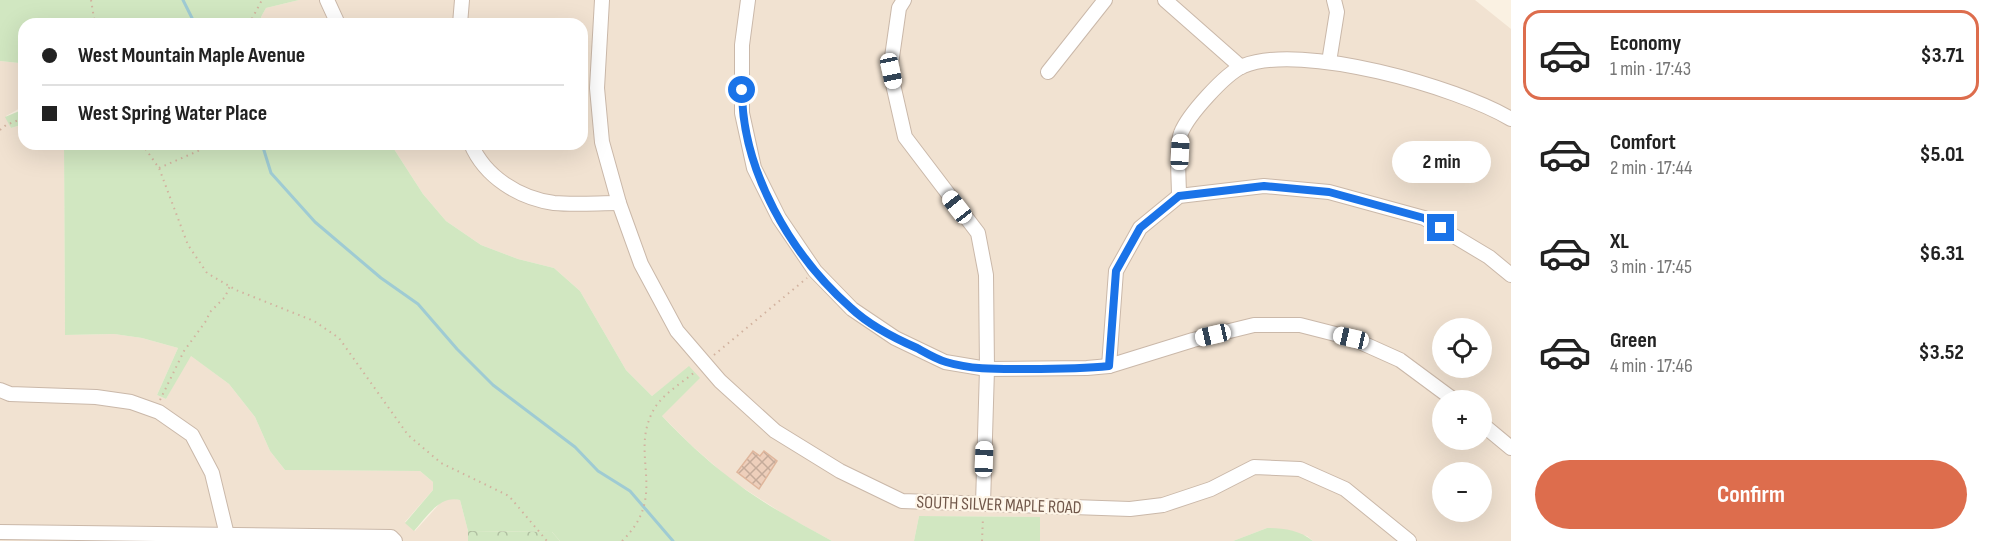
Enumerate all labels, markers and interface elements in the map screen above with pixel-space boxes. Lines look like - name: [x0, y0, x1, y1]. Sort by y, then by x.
- icon: car: [1538, 28, 1592, 82]
- text: Economy: [1610, 30, 1681, 57]
- text: West Mountain Maple Avenue: [78, 42, 305, 69]
- text: $3.71: [1920, 42, 1964, 69]
- car: [878, 52, 904, 90]
- text: 1 min · 17:43: [1610, 57, 1691, 81]
- route start: [728, 76, 755, 103]
- text: West Spring Water Place: [78, 100, 267, 127]
- icon: car: [1538, 127, 1592, 181]
- text: Comfort: [1610, 129, 1676, 156]
- car: [1170, 134, 1190, 170]
- callout: 2 min: [1392, 141, 1490, 183]
- text: $5.01: [1920, 141, 1964, 168]
- text: 2 min: [1422, 150, 1461, 174]
- text: 2 min · 17:44: [1610, 156, 1692, 180]
- car: [939, 187, 975, 227]
- route end: [1427, 214, 1454, 241]
- icon: car: [1538, 226, 1592, 280]
- text: XL: [1610, 228, 1629, 255]
- text: $6.31: [1919, 240, 1964, 267]
- text: 3 min · 17:45: [1610, 255, 1692, 279]
- map controls: [1432, 318, 1492, 522]
- button: locate: [1432, 318, 1492, 378]
- car: [1193, 322, 1233, 348]
- car: [1331, 325, 1371, 351]
- icon: car: [1538, 325, 1592, 379]
- text: Green: [1610, 327, 1657, 354]
- text: $3.52: [1919, 339, 1964, 366]
- text: 4 min · 17:46: [1610, 354, 1693, 378]
- button: +: [1432, 390, 1492, 450]
- car: [974, 441, 994, 477]
- button: Confirm: [1535, 460, 1967, 529]
- button: −: [1432, 462, 1492, 522]
- street label: SOUTH SILVER MAPLE ROAD: [916, 492, 1082, 518]

